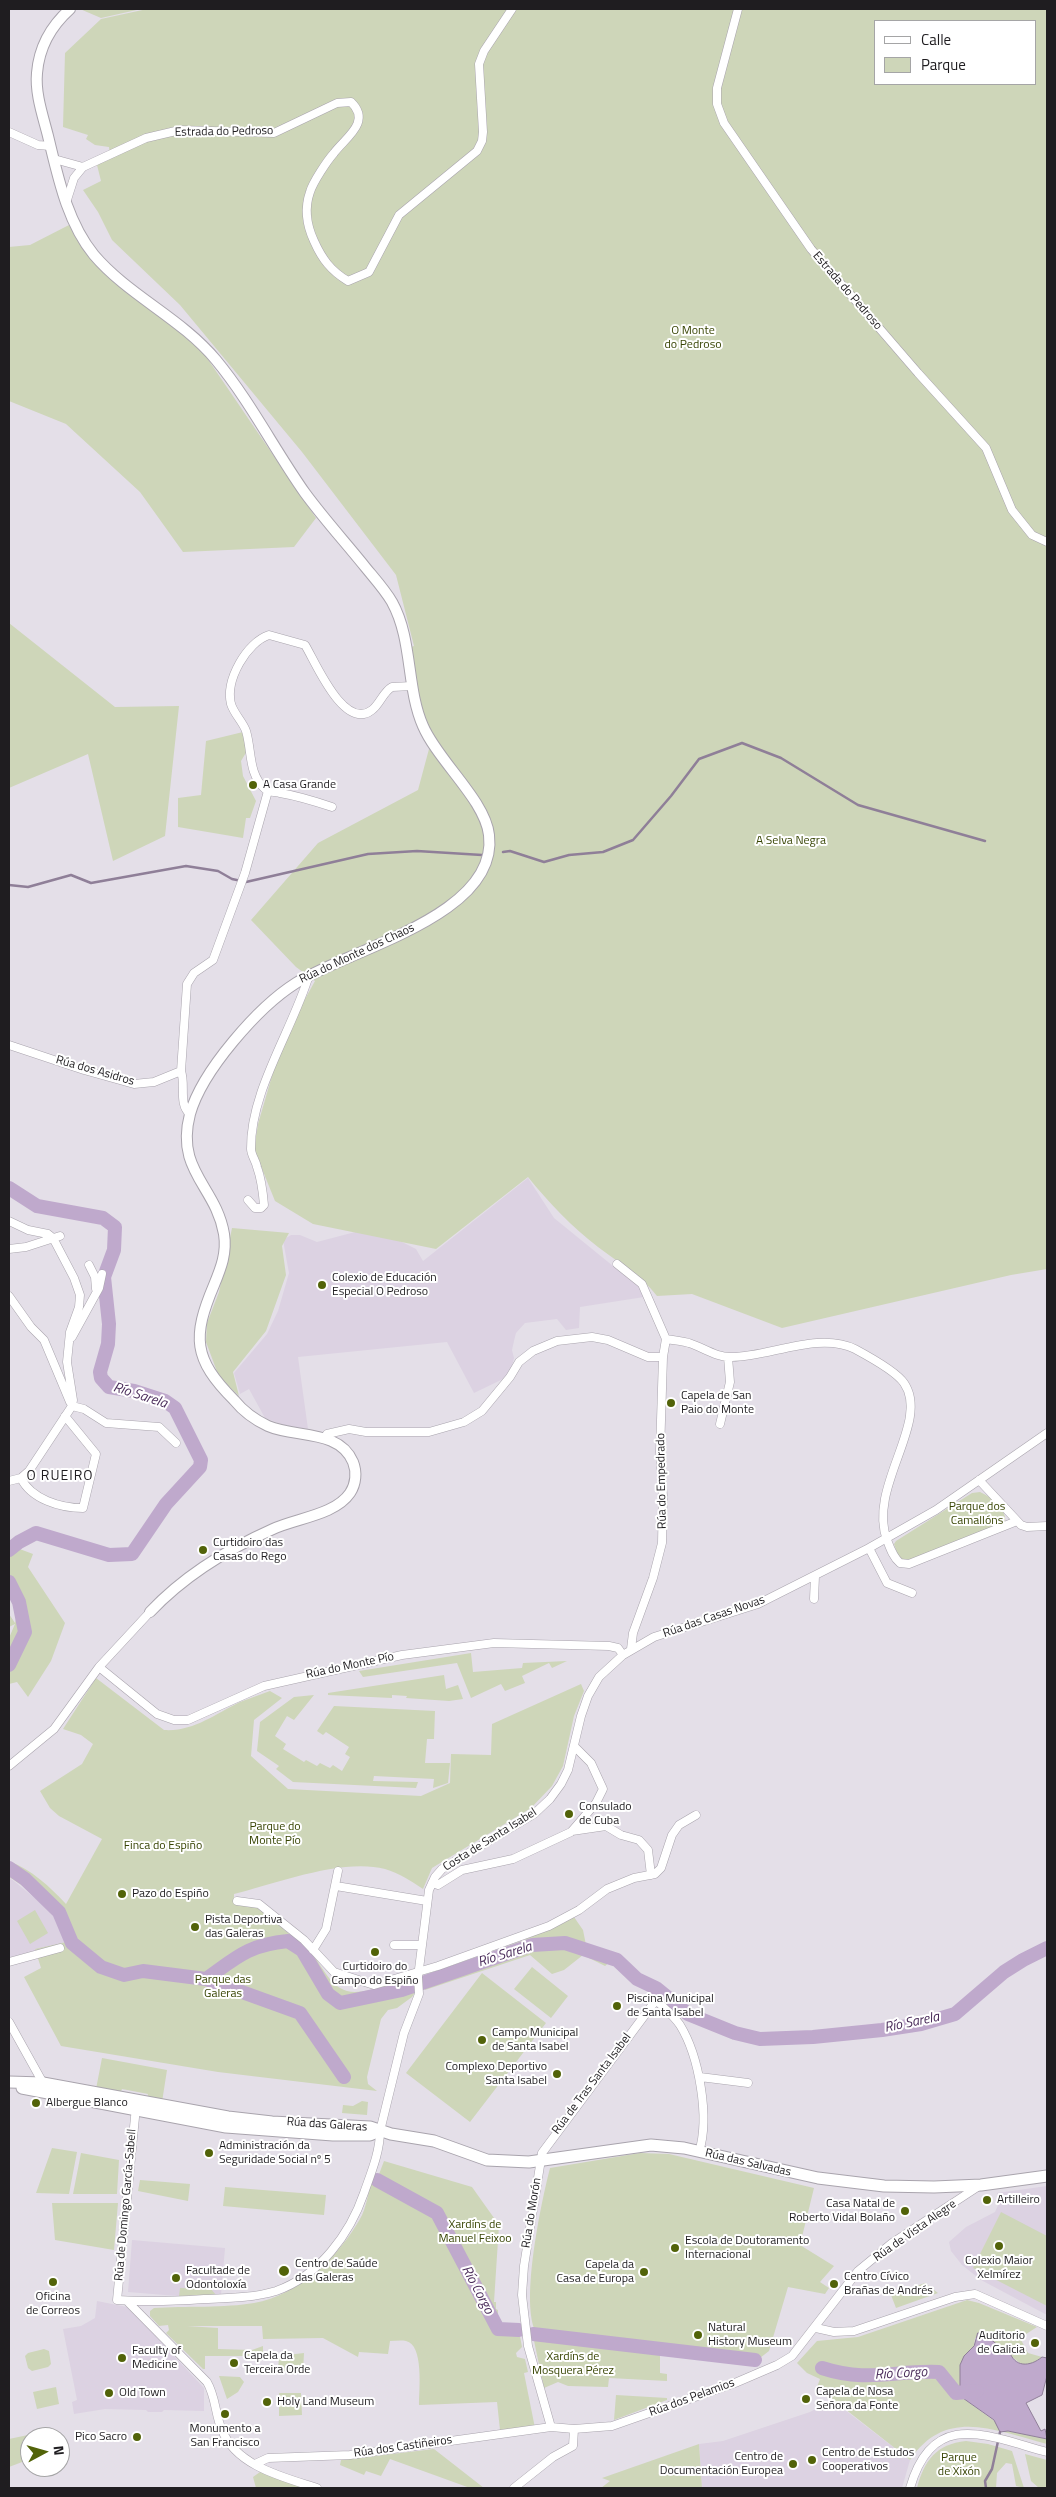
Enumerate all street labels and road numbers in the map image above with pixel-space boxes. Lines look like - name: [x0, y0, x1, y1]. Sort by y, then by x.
- street label: Estrada do Pedroso: [175, 124, 273, 140]
- street label: Estrada do Pedroso: [809, 249, 885, 333]
- street label: Rúa do Monte dos Chaos: [297, 921, 417, 987]
- street label: Rúa dos Asidros: [54, 1053, 136, 1089]
- street label: Rúa do Empedrado: [654, 1433, 670, 1529]
- street label: Rúa das Casas Novas: [661, 1593, 767, 1641]
- street label: Rúa do Monte Pío: [305, 1650, 395, 1682]
- street label: Costa de Santa Isabel: [441, 1805, 539, 1875]
- street label: Rúa de Tras Santa Isabel: [549, 2031, 635, 2137]
- street label: Rúa das Galeras: [286, 2115, 368, 2135]
- street label: Rúa de Domingo García-Sabell: [112, 2128, 140, 2282]
- street label: Rúa das Salvadas: [704, 2146, 792, 2180]
- street label: Rúa do Morón: [519, 2177, 545, 2249]
- street label: Rúa de Vista Alegre: [871, 2197, 959, 2265]
- street label: Rúa dos Pelamios: [647, 2376, 737, 2420]
- street label: Rúa dos Castiñeiros: [353, 2433, 453, 2461]

